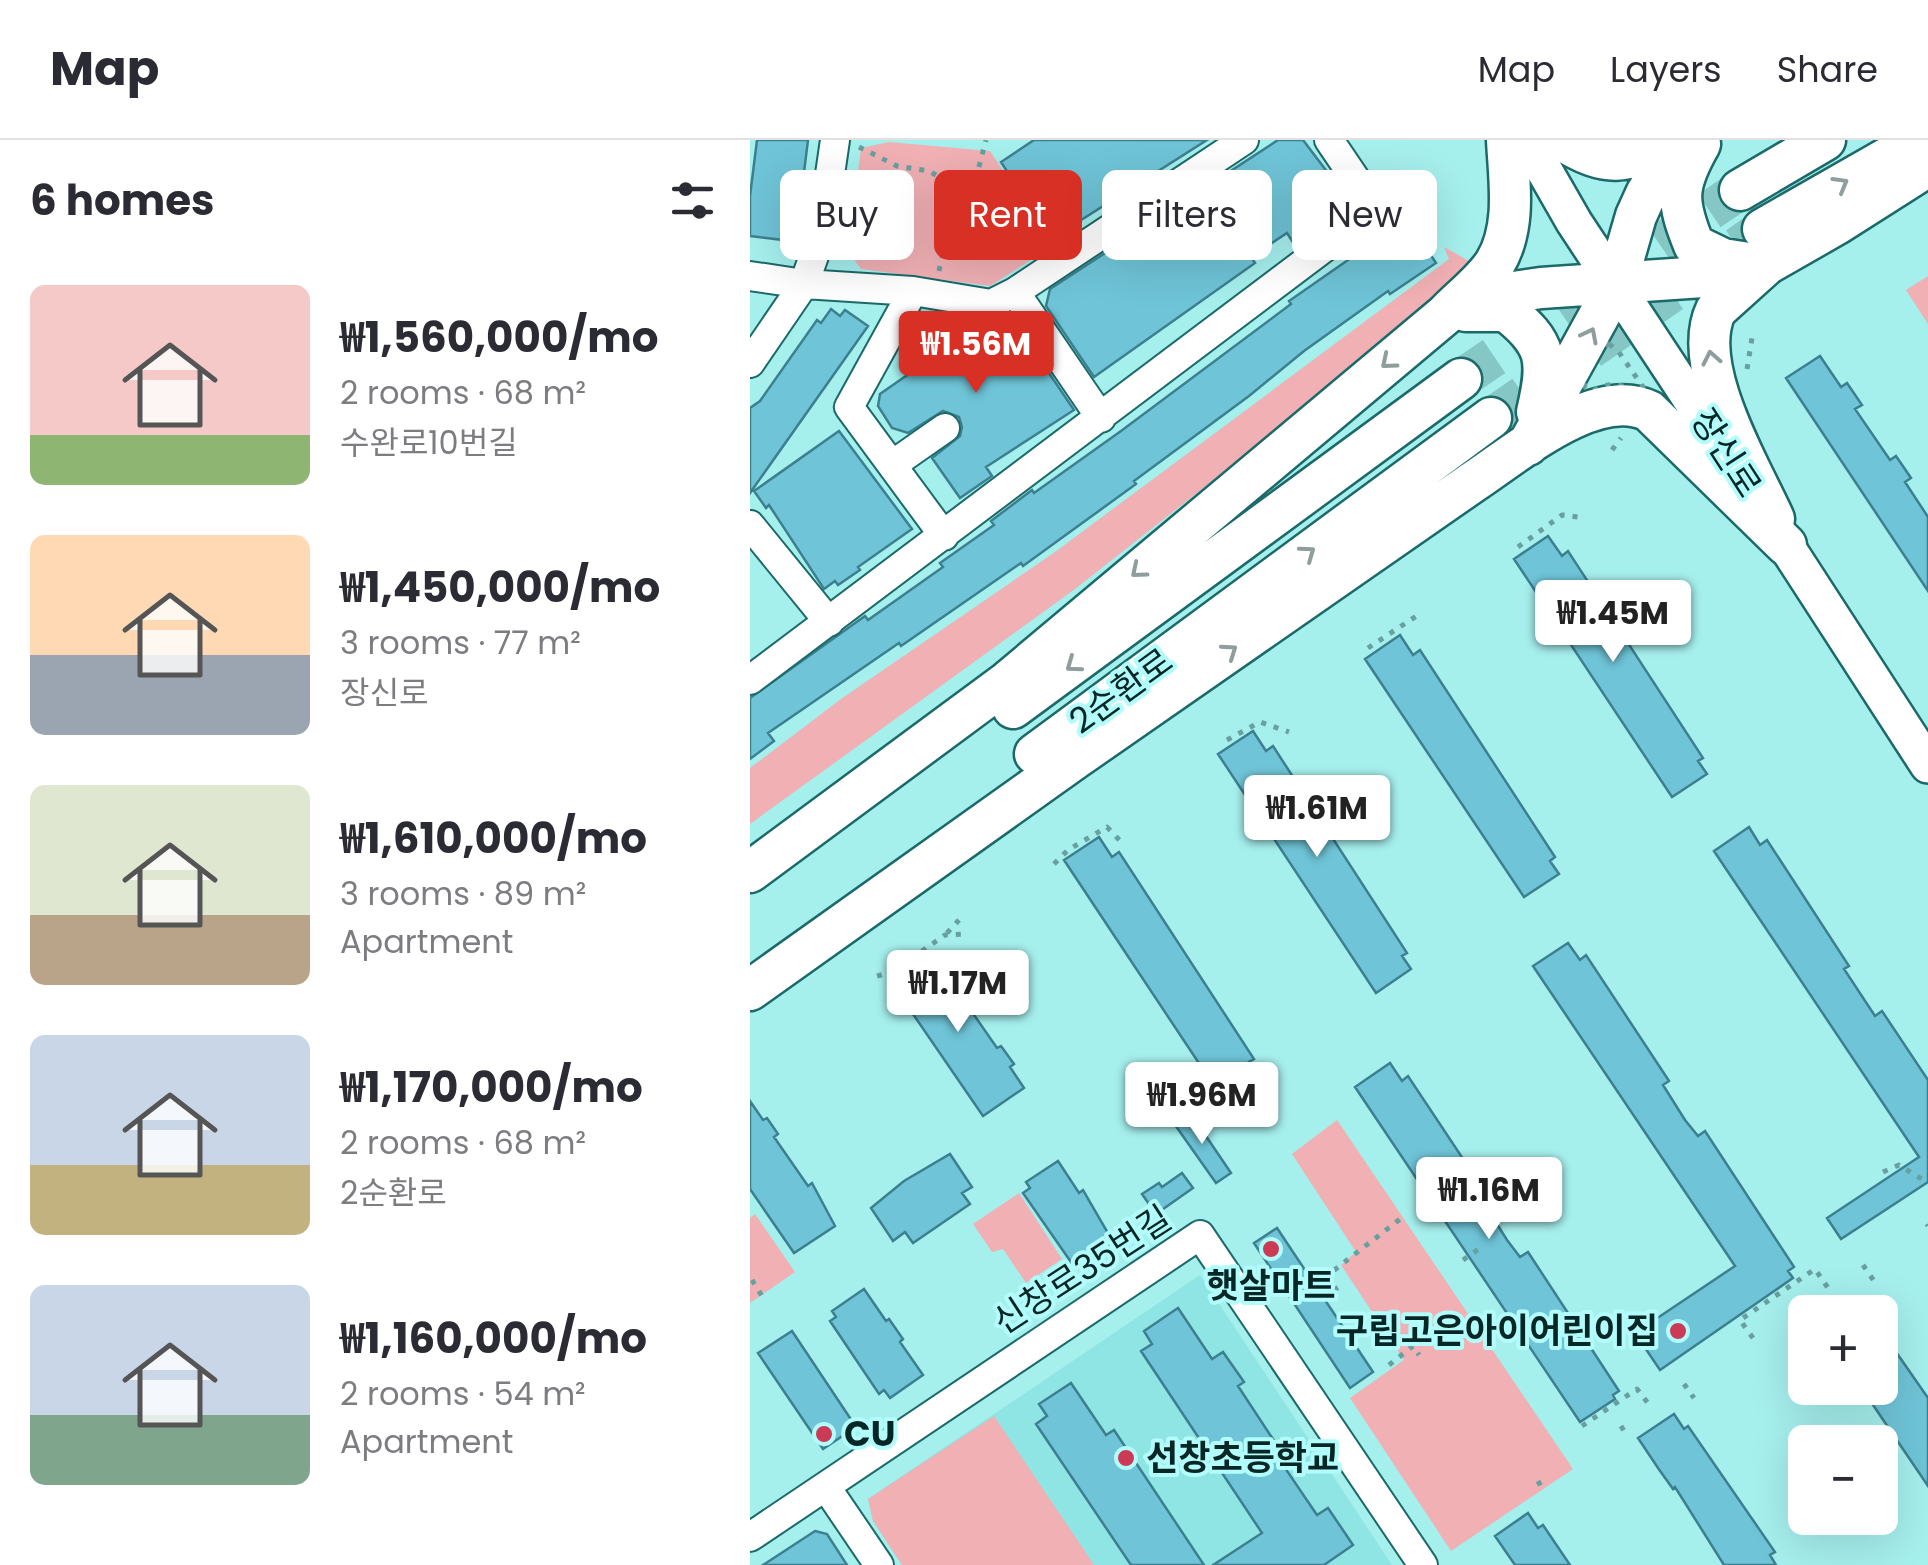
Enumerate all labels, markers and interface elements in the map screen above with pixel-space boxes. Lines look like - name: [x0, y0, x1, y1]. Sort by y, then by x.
- text: Map: [50, 35, 159, 102]
- text: Map: [1478, 45, 1555, 94]
- text: Layers: [1610, 45, 1722, 94]
- text: Share: [1777, 45, 1878, 94]
- chip: Buy: [780, 170, 914, 260]
- chip: Rent: [934, 170, 1082, 260]
- chip: Filters: [1102, 170, 1272, 260]
- chip: New: [1292, 170, 1437, 260]
- text: 6 homes: [30, 171, 215, 230]
- icon: filters: [665, 173, 720, 228]
- one-way arrow: [1830, 177, 1848, 197]
- text: ₩1,560,000/mo: [340, 308, 659, 367]
- pin: ₩1.56M: [895, 311, 1057, 396]
- text: ₩1.56M: [921, 321, 1031, 366]
- icon: home: [110, 325, 230, 445]
- one-way arrow: [1578, 327, 1597, 345]
- one-way arrow: [1701, 350, 1722, 367]
- one-way arrow: [1381, 351, 1399, 369]
- text: 2 rooms · 68 m²: [340, 370, 586, 415]
- street label: 장신로: [1680, 399, 1773, 507]
- text: 수완로10번길: [340, 420, 518, 465]
- one-way arrow: [1297, 548, 1315, 565]
- text: ₩1,450,000/mo: [340, 558, 660, 617]
- one-way arrow: [1132, 560, 1150, 578]
- icon: home: [110, 575, 230, 695]
- pin: ₩1.45M: [1532, 580, 1694, 665]
- text: ₩1.45M: [1557, 590, 1669, 635]
- text: 3 rooms · 77 m²: [340, 620, 581, 665]
- street label: 2순환로: [1059, 636, 1182, 745]
- one-way arrow: [1219, 645, 1237, 663]
- one-way arrow: [1065, 652, 1084, 671]
- text: 장신로: [340, 670, 428, 715]
- pin: ₩1.61M: [1236, 775, 1398, 860]
- text: ₩1.61M: [1266, 785, 1368, 830]
- text: ₩1,610,000/mo: [340, 809, 647, 868]
- icon: home: [110, 825, 230, 945]
- text: 3 rooms · 89 m²: [340, 871, 586, 916]
- text: Apartment: [340, 919, 513, 964]
- pin: ₩1.17M: [877, 950, 1039, 1035]
- text: ₩1.17M: [909, 960, 1007, 1005]
- text: ₩1,170,000/mo: [340, 1058, 643, 1117]
- pin: ₩1.96M: [1121, 1062, 1283, 1147]
- text: ₩1.96M: [1147, 1072, 1257, 1117]
- icon: home: [110, 1075, 230, 1195]
- text: 2 rooms · 68 m²: [340, 1120, 586, 1165]
- pin: ₩1.16M: [1408, 1157, 1570, 1242]
- text: ₩1.16M: [1438, 1167, 1540, 1212]
- text: 2순환로: [340, 1170, 447, 1215]
- street label: 신창로35번길: [983, 1194, 1180, 1346]
- marker: 햇살마트: [1260, 1238, 1282, 1260]
- place label: 햇살마트: [1207, 1261, 1335, 1310]
- map controls: [1788, 1295, 1898, 1535]
- button: +: [1788, 1295, 1898, 1405]
- place label: 구립고은아이어린이집: [1336, 1306, 1658, 1355]
- text: ₩1,160,000/mo: [340, 1309, 647, 1368]
- marker: 구립고은아이어린이집: [1667, 1320, 1689, 1342]
- icon: home: [110, 1325, 230, 1445]
- text: 2 rooms · 54 m²: [340, 1371, 586, 1416]
- place label: CU: [844, 1409, 895, 1458]
- text: Apartment: [340, 1419, 513, 1464]
- marker: CU: [813, 1423, 835, 1445]
- button: −: [1788, 1425, 1898, 1535]
- place label: 선창초등학교: [1146, 1433, 1339, 1482]
- marker: 선창초등학교: [1115, 1447, 1137, 1469]

